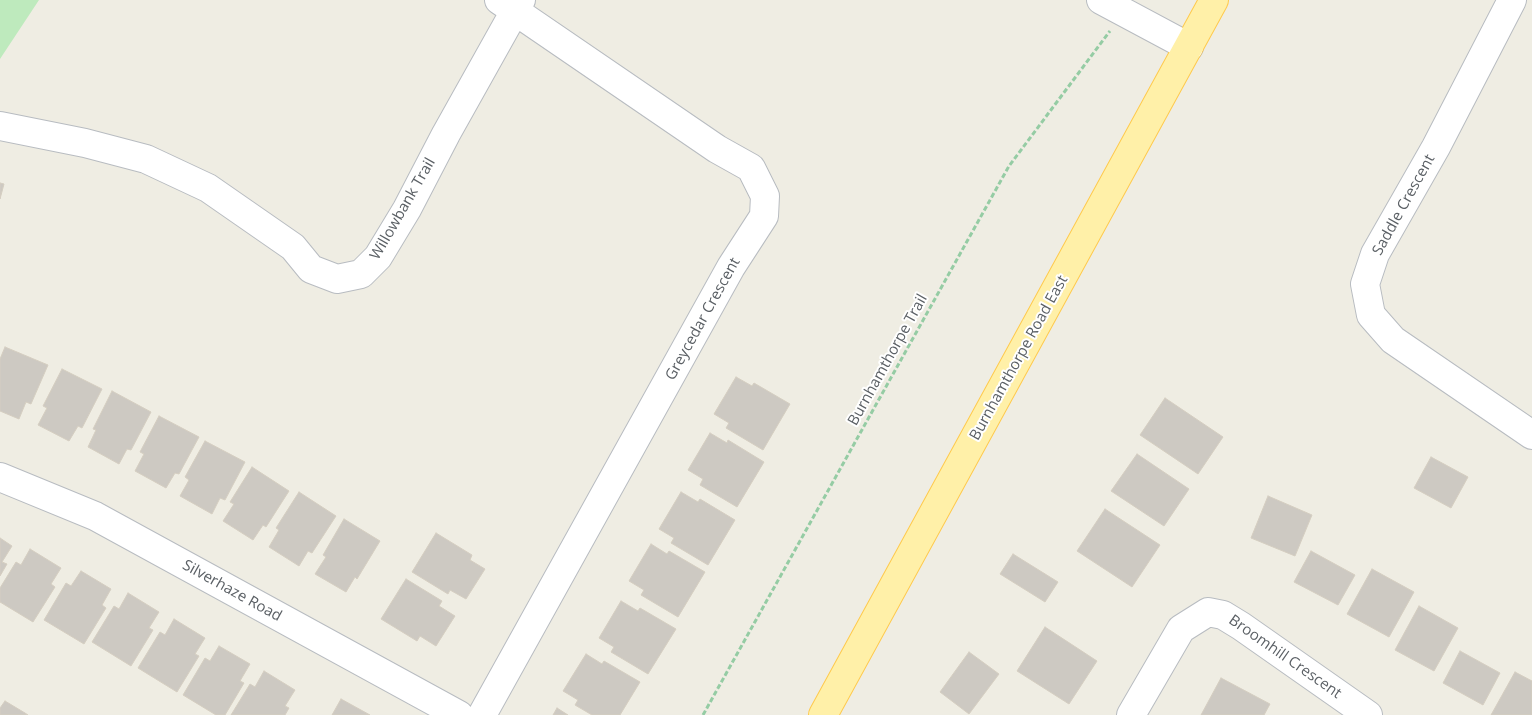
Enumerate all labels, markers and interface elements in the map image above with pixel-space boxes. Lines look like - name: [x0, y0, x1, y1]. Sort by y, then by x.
- street label: Saddle Crescent: [1369, 152, 1439, 258]
- street label: Willowbank Trail: [367, 155, 439, 263]
- street label: Greycedar Crescent: [662, 255, 744, 383]
- street label: Burnhamthorpe Road East: [966, 272, 1072, 444]
- street label: Burnhamthorpe Trail: [844, 291, 932, 429]
- street label: Silverhaze Road: [179, 556, 285, 626]
- street label: Broomhill Crescent: [1225, 611, 1345, 703]

